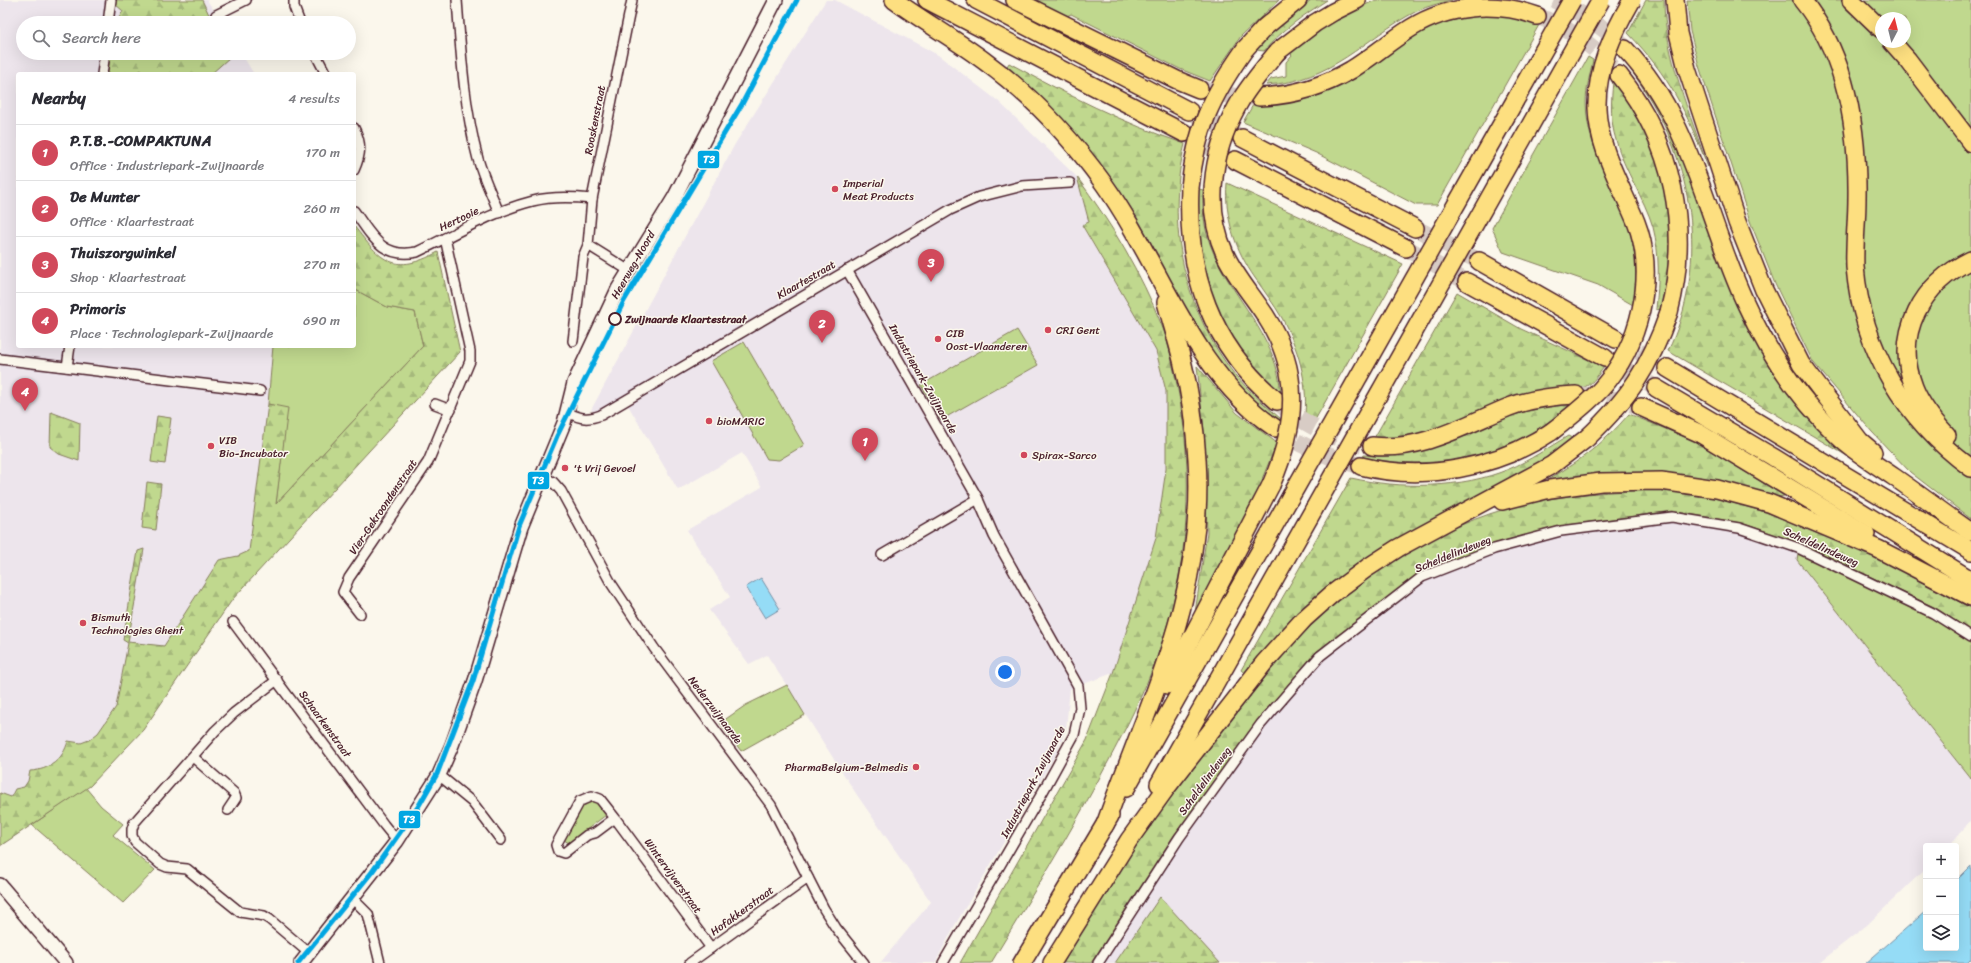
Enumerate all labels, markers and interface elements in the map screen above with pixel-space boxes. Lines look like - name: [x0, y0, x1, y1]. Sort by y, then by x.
- north arrow: [1875, 12, 1911, 48]
- search box: [16, 16, 356, 60]
- text: Search here: [62, 25, 141, 51]
- icon: search: [30, 27, 52, 49]
- text: Nearby: [32, 83, 86, 113]
- street label: Rooskenstraat: [579, 84, 611, 156]
- text: 4 results: [288, 87, 340, 110]
- text: P.T.B.-COMPAKTUNA: [70, 128, 211, 154]
- text: 1: [42, 141, 48, 164]
- text: 170 m: [305, 141, 340, 164]
- line badge: T3: [697, 150, 720, 169]
- text: T3: [703, 150, 716, 169]
- text: Office · Industriepark-Zwijnaarde: [70, 154, 264, 177]
- place label: Imperial Meat Products: [842, 174, 914, 206]
- text: De Munter: [70, 184, 139, 210]
- marker: Imperial Meat Products: [830, 184, 840, 194]
- text: 2: [41, 197, 49, 220]
- text: 260 m: [304, 197, 340, 220]
- street label: Hertooie: [436, 201, 483, 237]
- text: Office · Klaartestraat: [70, 210, 194, 233]
- street label: Heerweg-Noord: [606, 226, 661, 303]
- text: Thuiszorgwinkel: [70, 240, 176, 266]
- pin: 3: [918, 249, 944, 282]
- text: 3: [41, 253, 49, 276]
- text: 270 m: [303, 253, 340, 276]
- street label: Klaartestraat: [773, 255, 839, 305]
- text: Shop · Klaartestraat: [70, 266, 186, 289]
- text: Primoris: [70, 296, 126, 322]
- text: 4: [41, 309, 49, 332]
- text: 690 m: [303, 309, 340, 332]
- place label: Zwijnaarde Klaartestraat: [624, 310, 748, 329]
- pin: 2: [809, 310, 835, 343]
- marker: Zwijnaarde Klaartestraat: [608, 312, 622, 326]
- street label: Industriepark-Zwijnaarde: [883, 319, 963, 438]
- place label: CRI Gent: [1056, 321, 1100, 340]
- text: Place · Technologiepark-Zwijnaarde: [70, 322, 273, 345]
- place label: CIB Oost-Vlaanderen: [946, 324, 1027, 356]
- marker: CRI Gent: [1043, 325, 1053, 335]
- marker: CIB Oost-Vlaanderen: [933, 334, 943, 344]
- pin: 4: [12, 378, 38, 411]
- place label: bioMARIC: [717, 412, 765, 431]
- marker: bioMARIC: [704, 416, 714, 426]
- pin: 1: [852, 428, 878, 461]
- place label: VIB Bio-Incubator: [219, 431, 289, 463]
- marker: VIB Bio-Incubator: [206, 441, 216, 451]
- place label: Spirax-Sarco: [1032, 446, 1097, 465]
- marker: Spirax-Sarco: [1019, 450, 1029, 460]
- street label: Vier-Gekroondenstraat: [344, 455, 422, 559]
- place label: 't Vrij Gevoel: [573, 459, 637, 478]
- marker: 't Vrij Gevoel: [560, 463, 570, 473]
- line badge: T3: [527, 471, 550, 490]
- text: T3: [532, 471, 545, 490]
- street label: Scheldelindeweg: [1780, 522, 1862, 572]
- street label: Scheldelindeweg: [1412, 530, 1494, 578]
- place label: Bismuth Technologies Ghent: [91, 608, 184, 640]
- marker: Bismuth Technologies Ghent: [78, 618, 88, 628]
- your location: [995, 662, 1015, 682]
- street label: Nederzwijnaarde: [683, 672, 747, 749]
- street label: Schaarkenstraat: [294, 686, 357, 762]
- street label: Industriepark-Zwijnaarde: [995, 722, 1071, 842]
- street label: Scheldelindeweg: [1174, 742, 1237, 819]
- place label: PharmaBelgium-Belmedis: [785, 758, 909, 777]
- marker: PharmaBelgium-Belmedis: [911, 762, 921, 772]
- line badge: T3: [398, 810, 421, 829]
- text: T3: [403, 810, 416, 829]
- street label: Wintervijverstraat: [639, 834, 707, 918]
- map controls: [1923, 843, 1959, 951]
- button: +: [1923, 843, 1959, 879]
- button: −: [1923, 879, 1959, 915]
- street label: Hofakkerstraat: [706, 881, 778, 941]
- button: layers: [1923, 915, 1959, 951]

